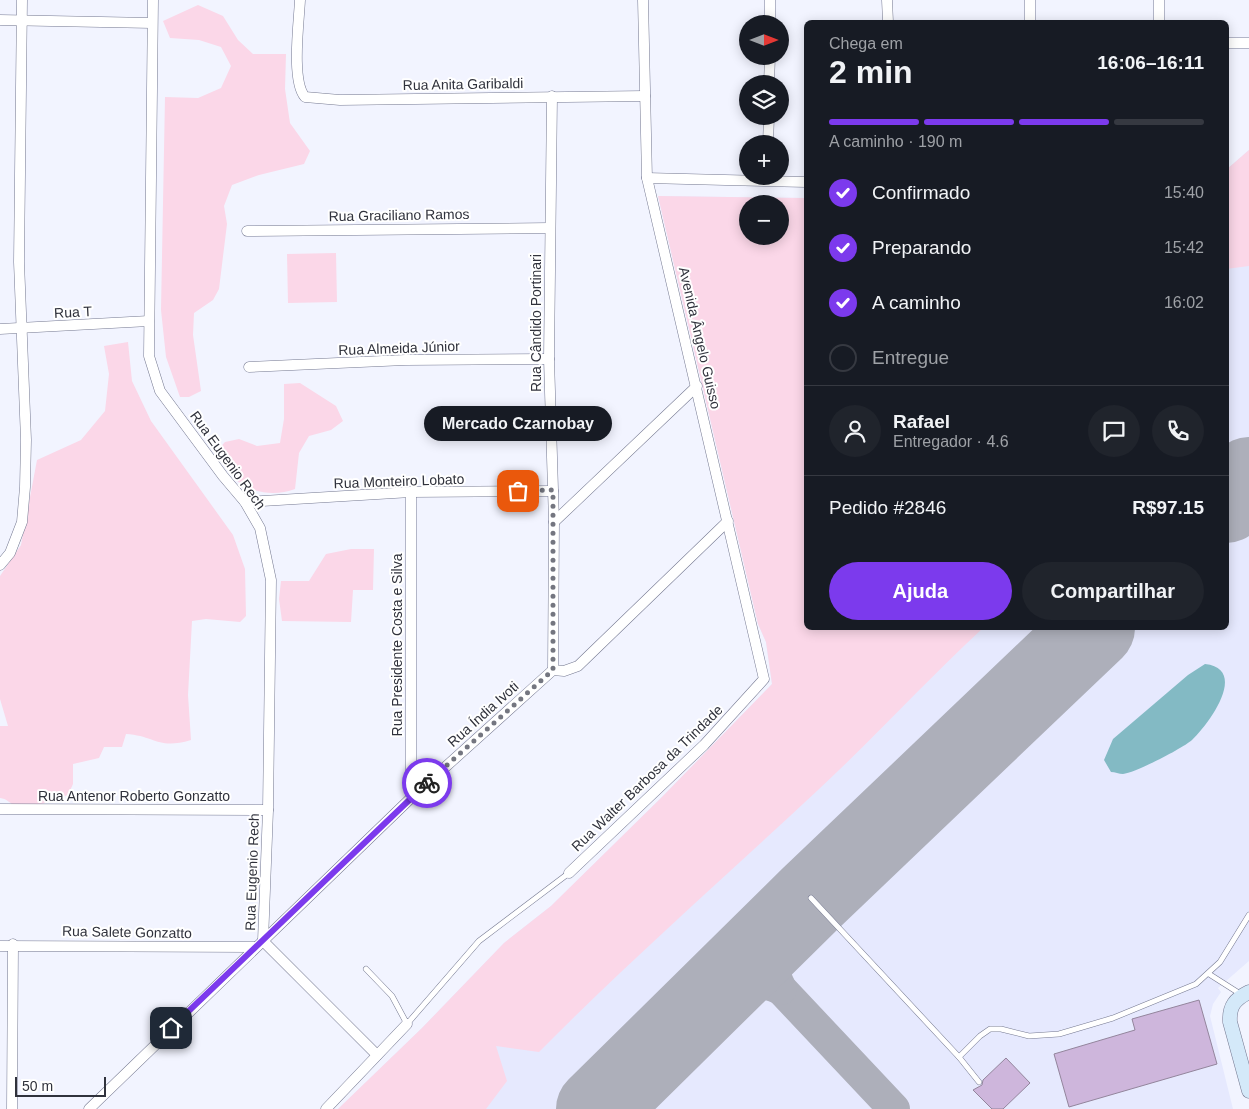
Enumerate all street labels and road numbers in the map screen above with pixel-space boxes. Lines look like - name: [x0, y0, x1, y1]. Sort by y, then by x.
- street label: Rua Anita Garibaldi: [403, 75, 523, 93]
- street label: Rua Graciliano Ramos: [328, 206, 470, 224]
- street label: Rua Cândido Portinari: [528, 254, 544, 392]
- street label: Avenida Ângelo Guisso: [676, 265, 724, 411]
- street label: Rua T: [54, 303, 93, 321]
- street label: Rua Almeida Júnior: [338, 338, 460, 358]
- street label: Rua Eugenio Rech: [187, 408, 269, 512]
- street label: Rua Monteiro Lobato: [333, 471, 465, 491]
- street label: Rua Presidente Costa e Silva: [389, 553, 405, 736]
- street label: Rua Índia Ivoti: [444, 678, 522, 750]
- street label: Rua Walter Barbosa da Trindade: [568, 701, 726, 854]
- street label: Rua Antenor Roberto Gonzatto: [38, 788, 230, 804]
- street label: Rua Eugenio Rech: [242, 813, 262, 931]
- street label: Rua Salete Gonzatto: [62, 923, 192, 941]

